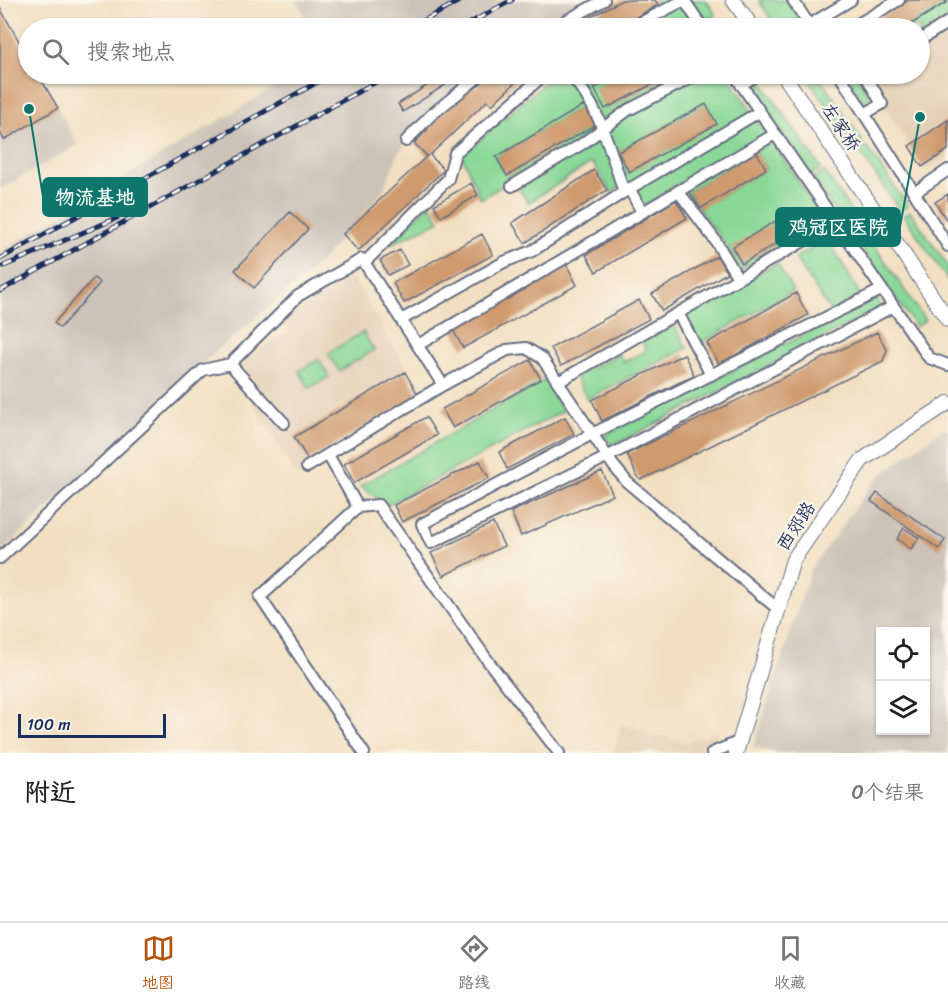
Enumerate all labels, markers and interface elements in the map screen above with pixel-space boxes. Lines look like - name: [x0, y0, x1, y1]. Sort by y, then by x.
- search box: [18, 18, 930, 84]
- text: 搜索地点: [87, 32, 175, 71]
- icon: search: [39, 35, 72, 68]
- street label: 左家桥: [813, 96, 869, 158]
- callout: 物流基地: [43, 178, 147, 216]
- text: 物流基地: [55, 180, 135, 215]
- callout: 鸡冠区医院: [776, 208, 900, 246]
- text: 鸡冠区医院: [788, 210, 888, 245]
- street label: 西郊路: [768, 495, 824, 557]
- map controls: [876, 627, 930, 735]
- button: locate: [876, 627, 930, 681]
- button: layers: [876, 681, 930, 735]
- text: 100 m: [27, 710, 71, 739]
- scale bar: [18, 711, 166, 738]
- text: 附近: [24, 769, 76, 815]
- text: 0个结果: [851, 775, 924, 810]
- tab: 地图: [142, 932, 175, 997]
- tab: 路线: [458, 932, 491, 997]
- tab: 收藏: [774, 932, 807, 997]

